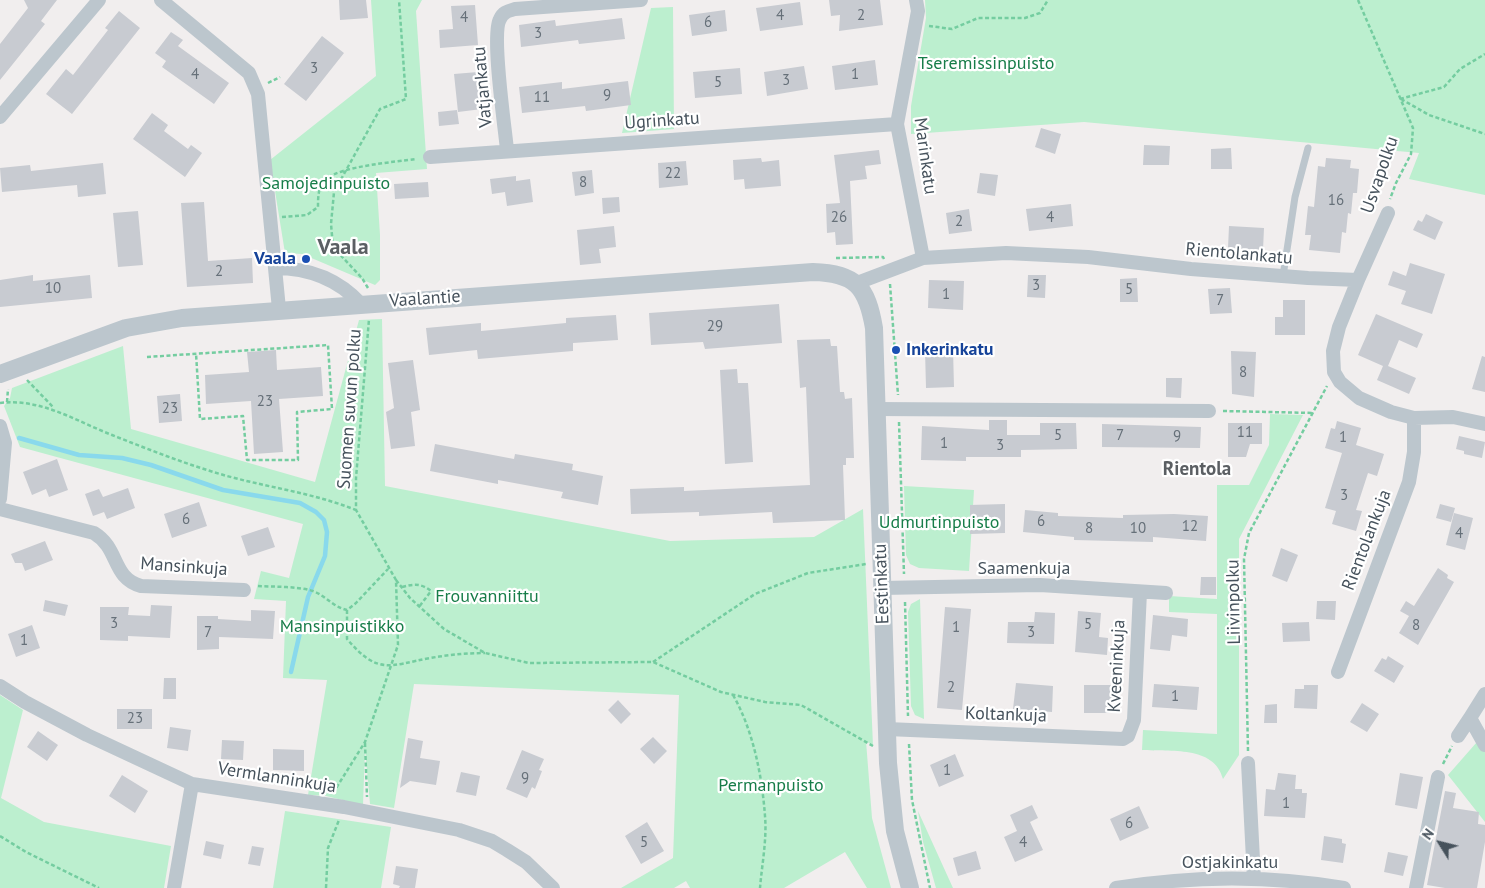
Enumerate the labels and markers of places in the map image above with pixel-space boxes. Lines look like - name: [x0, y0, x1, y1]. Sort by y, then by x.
- place label: Vaala: [254, 248, 296, 270]
- marker: Vaala: [300, 253, 312, 265]
- place label: Inkerinkatu: [906, 339, 993, 361]
- marker: Inkerinkatu: [890, 344, 902, 356]

